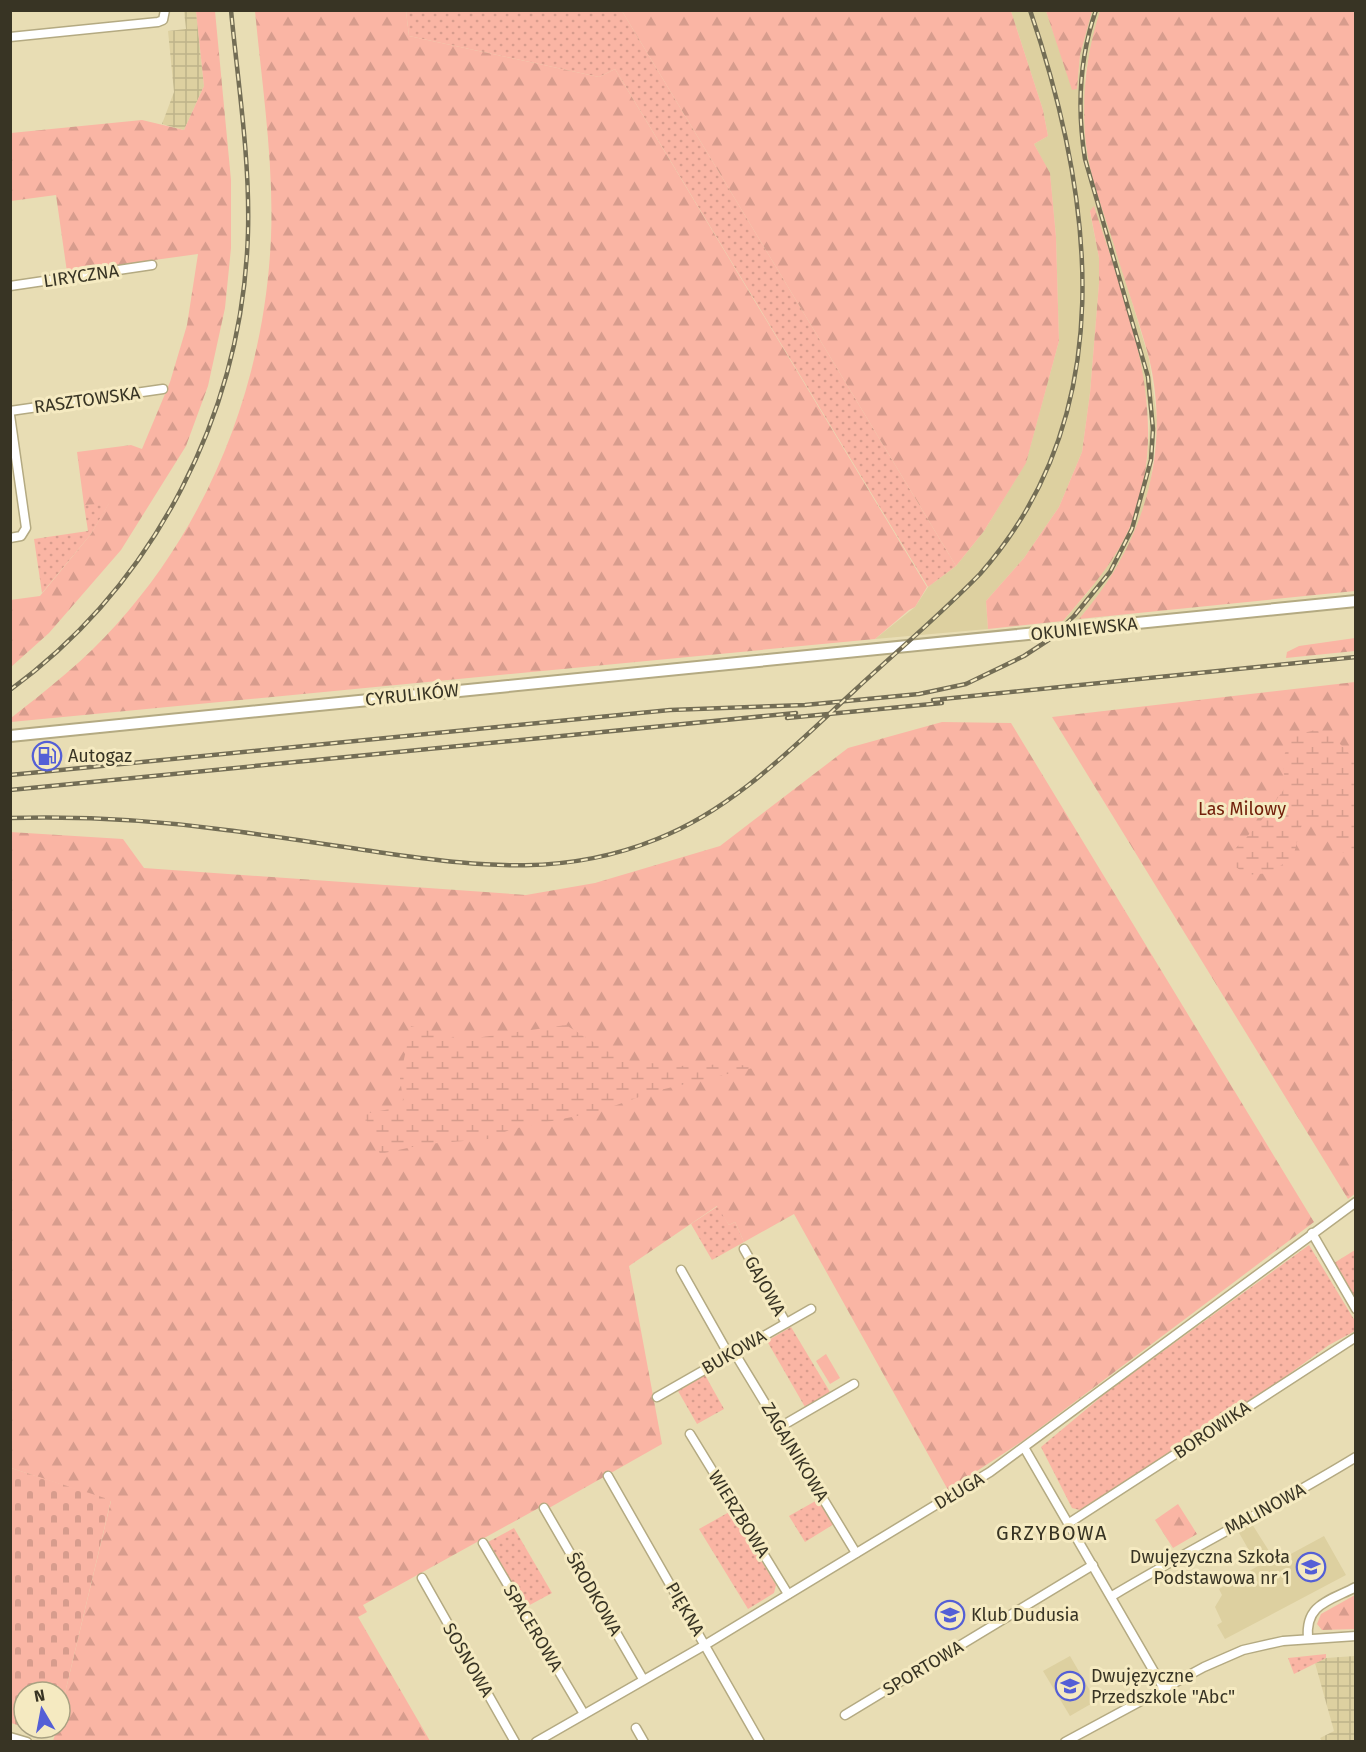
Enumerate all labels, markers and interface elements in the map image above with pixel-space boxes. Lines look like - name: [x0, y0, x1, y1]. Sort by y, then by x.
- street label: LIRYCZNA: [42, 260, 121, 292]
- street label: RASZTOWSKA: [33, 382, 142, 418]
- street label: OKUNIEWSKA: [1029, 612, 1139, 646]
- street label: CYRULIKÓW: [364, 679, 460, 711]
- fuel station icon: Autogaz: [31, 740, 63, 772]
- place label: Autogaz: [68, 745, 132, 767]
- park label: Las Milowy: [1198, 798, 1286, 820]
- street label: GAJOWA: [740, 1252, 791, 1320]
- street label: BUKOWA: [698, 1324, 771, 1379]
- street label: BOROWIKA: [1170, 1396, 1255, 1464]
- street label: ZAGAJNIKOWA: [757, 1398, 834, 1506]
- street label: WIERZBOWA: [704, 1466, 775, 1562]
- street label: DŁUGA: [930, 1467, 988, 1514]
- street label: MALINOWA: [1221, 1478, 1310, 1539]
- district label: GRZYBOWA: [996, 1521, 1108, 1545]
- place label: Dwujęzyczna Szkoła Podstawowa nr 1: [1130, 1546, 1290, 1589]
- street label: ŚRODKOWA: [561, 1548, 627, 1640]
- school or university icon: Dwujęzyczna Szkoła Podstawowa nr 1: [1295, 1551, 1327, 1583]
- street label: PIĘKNA: [661, 1578, 710, 1640]
- street label: SPACEROWA: [498, 1581, 568, 1676]
- school or university icon: Klub Dudusia: [934, 1599, 966, 1631]
- place label: Klub Dudusia: [971, 1604, 1079, 1626]
- street label: SOSNOWA: [438, 1619, 498, 1702]
- street label: SPORTOWA: [879, 1635, 968, 1700]
- place label: Dwujęzyczne Przedszkole "Abc": [1091, 1665, 1235, 1708]
- school or university icon: Dwujęzyczne Przedszkole "Abc": [1054, 1670, 1086, 1702]
- north arrow: [12, 1680, 72, 1740]
- text: N: [33, 1685, 46, 1706]

